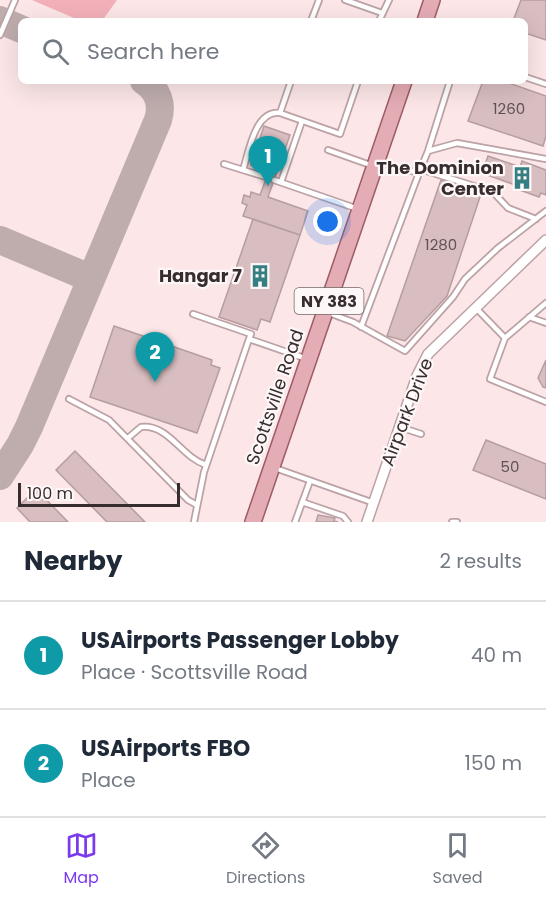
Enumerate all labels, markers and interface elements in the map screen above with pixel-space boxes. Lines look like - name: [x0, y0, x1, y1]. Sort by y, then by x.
- search box: [18, 18, 528, 84]
- icon: search: [39, 35, 72, 68]
- text: Search here: [87, 36, 220, 67]
- house number: 1260: [493, 98, 525, 119]
- pin: 1: [248, 136, 288, 186]
- place label: The Dominion Center: [376, 155, 504, 201]
- building icon: The Dominion Center: [509, 165, 535, 191]
- your location: [313, 207, 342, 236]
- house number: 1280: [425, 234, 457, 255]
- place label: Hangar 7: [159, 263, 242, 288]
- building icon: Hangar 7: [247, 263, 273, 289]
- road number: NY 383: [294, 288, 364, 314]
- street label: Scottsville Road: [240, 326, 309, 468]
- pin: 2: [136, 332, 174, 382]
- street label: Airpark Drive: [375, 354, 439, 469]
- house number: 50: [501, 456, 519, 477]
- scale bar: [18, 480, 180, 508]
- text: 100 m: [27, 482, 73, 505]
- text: Nearby: [24, 543, 122, 579]
- text: 2 results: [439, 547, 522, 575]
- text: USAirports Passenger Lobby: [81, 625, 399, 656]
- text: 1: [40, 641, 47, 669]
- text: 40 m: [471, 641, 522, 669]
- text: Place · Scottsville Road: [81, 658, 308, 686]
- text: USAirports FBO: [81, 733, 250, 764]
- text: 2: [38, 749, 49, 777]
- text: 150 m: [465, 749, 522, 777]
- text: Place: [81, 766, 136, 794]
- tab: Map: [64, 829, 99, 890]
- tab: Directions: [226, 829, 305, 890]
- tab: Saved: [433, 829, 482, 890]

